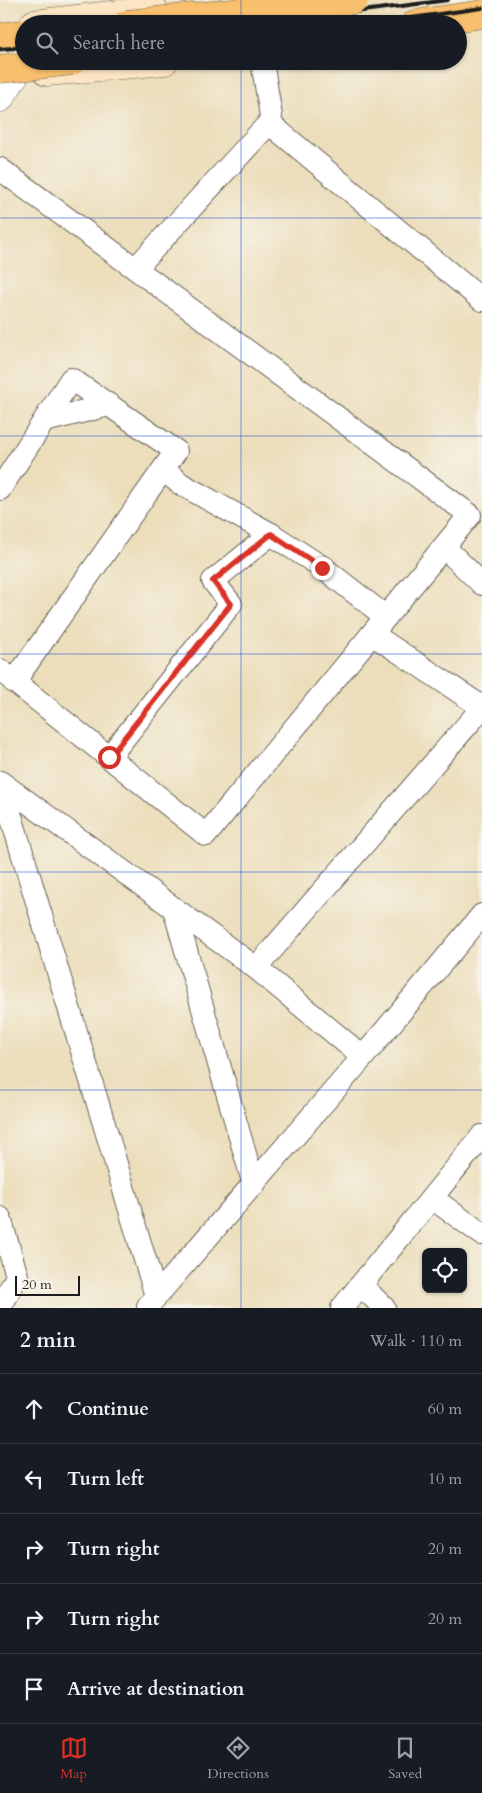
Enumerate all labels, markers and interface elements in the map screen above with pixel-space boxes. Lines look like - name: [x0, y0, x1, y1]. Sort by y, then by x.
- search box: [15, 15, 467, 70]
- icon: search: [33, 29, 61, 57]
- text: Search here: [73, 30, 165, 56]
- route end: [311, 557, 334, 580]
- route start: [98, 746, 121, 769]
- map controls: [422, 1248, 467, 1293]
- button: locate: [422, 1248, 467, 1293]
- scale bar: [15, 1273, 80, 1296]
- text: 20 m: [22, 1275, 52, 1294]
- text: 2 min: [20, 1326, 76, 1355]
- text: Walk · 110 m: [370, 1330, 462, 1352]
- icon: ahead: [20, 1395, 48, 1423]
- text: Continue: [67, 1396, 149, 1422]
- text: 60 m: [428, 1398, 462, 1420]
- icon: left: [20, 1465, 48, 1493]
- text: Turn left: [67, 1466, 144, 1492]
- text: 10 m: [428, 1468, 462, 1490]
- icon: right: [20, 1535, 48, 1563]
- text: Turn right: [67, 1536, 159, 1562]
- text: 20 m: [428, 1538, 462, 1560]
- icon: right: [20, 1605, 48, 1633]
- text: Turn right: [67, 1606, 159, 1632]
- text: 20 m: [428, 1608, 462, 1630]
- icon: arrive: [20, 1675, 48, 1703]
- text: Arrive at destination: [67, 1676, 244, 1702]
- tab: Map: [60, 1734, 88, 1783]
- tab: Directions: [207, 1734, 269, 1783]
- tab: Saved: [388, 1734, 422, 1783]

